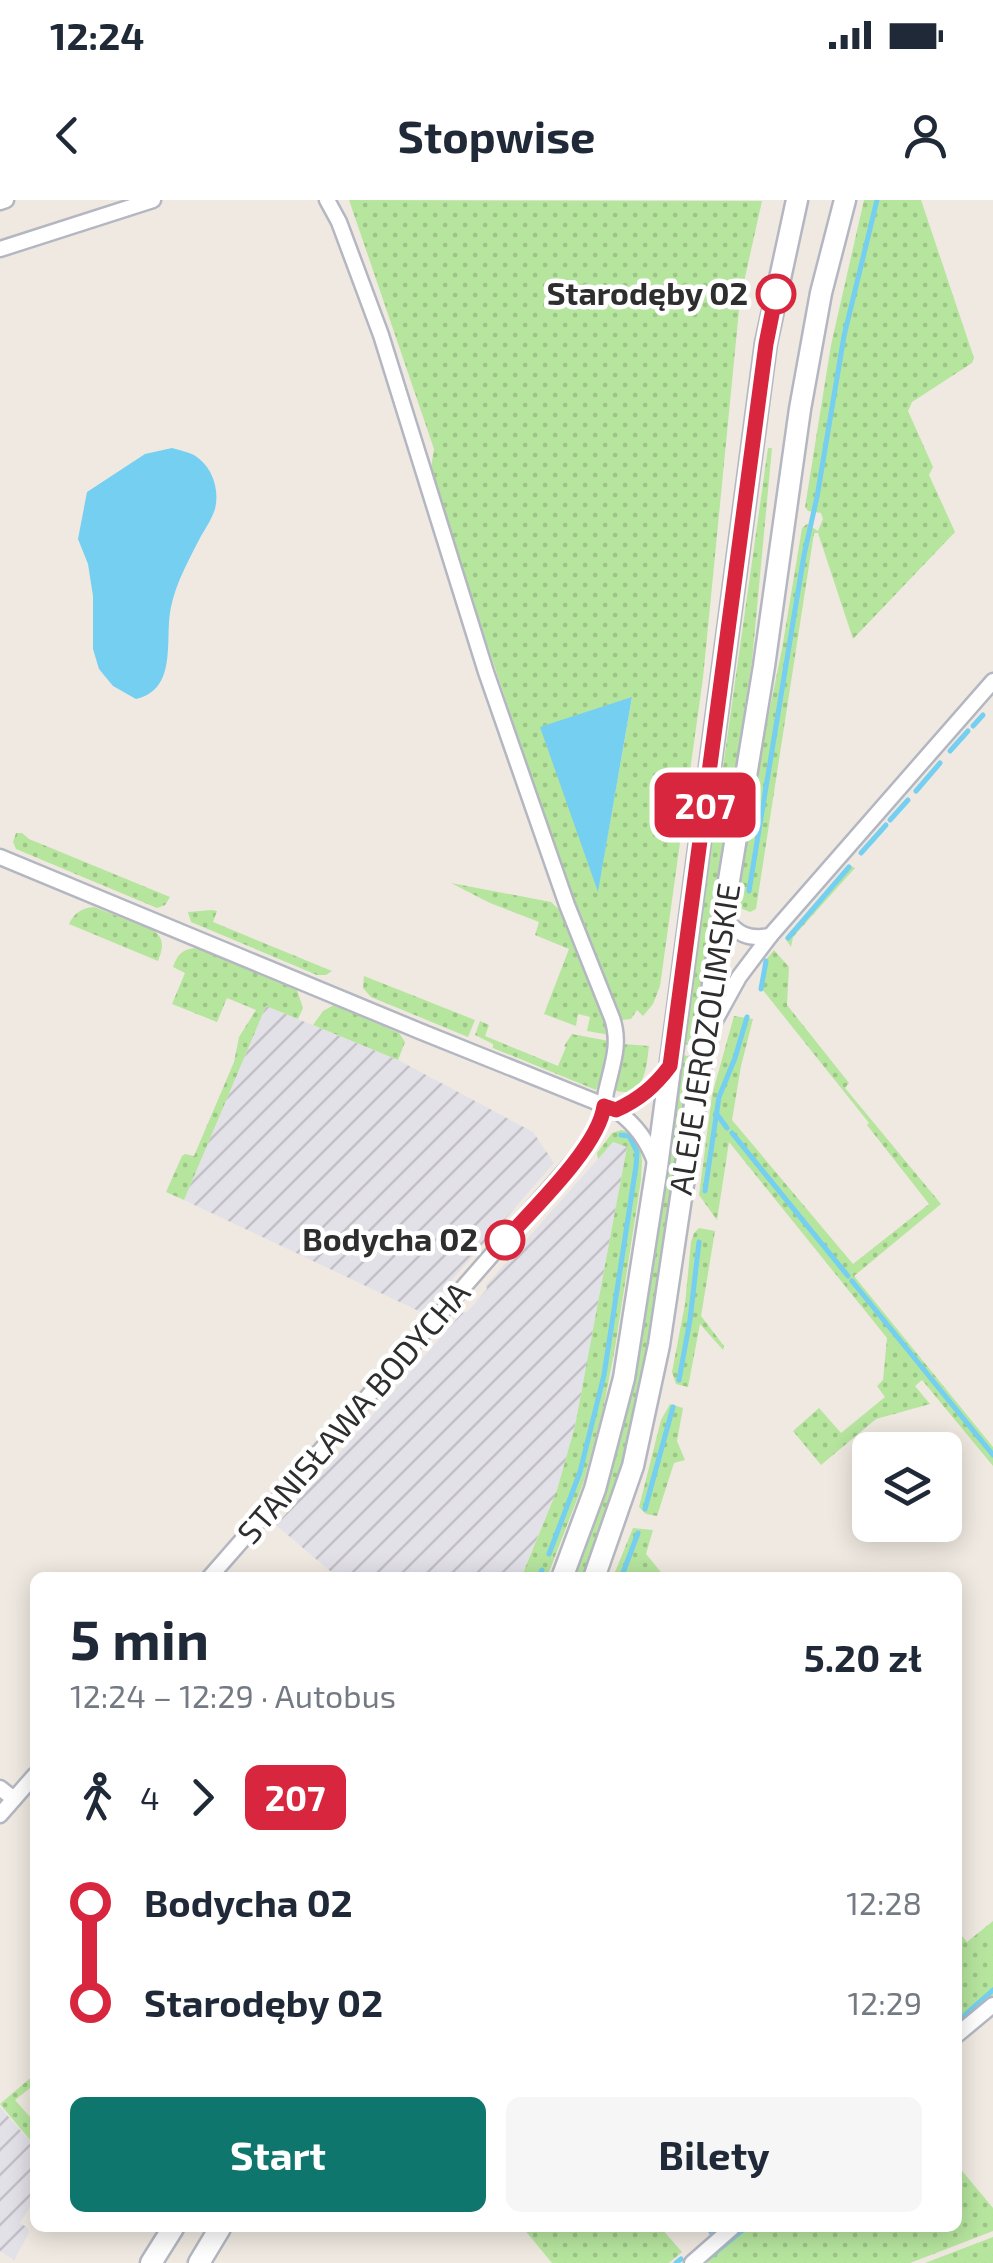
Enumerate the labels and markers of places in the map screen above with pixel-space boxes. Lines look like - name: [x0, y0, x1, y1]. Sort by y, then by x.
- place label: Starodęby 02: [547, 273, 748, 312]
- marker: Starodęby 02: [757, 275, 795, 313]
- place label: Bodycha 02: [302, 1219, 478, 1258]
- marker: Bodycha 02: [486, 1221, 524, 1259]

